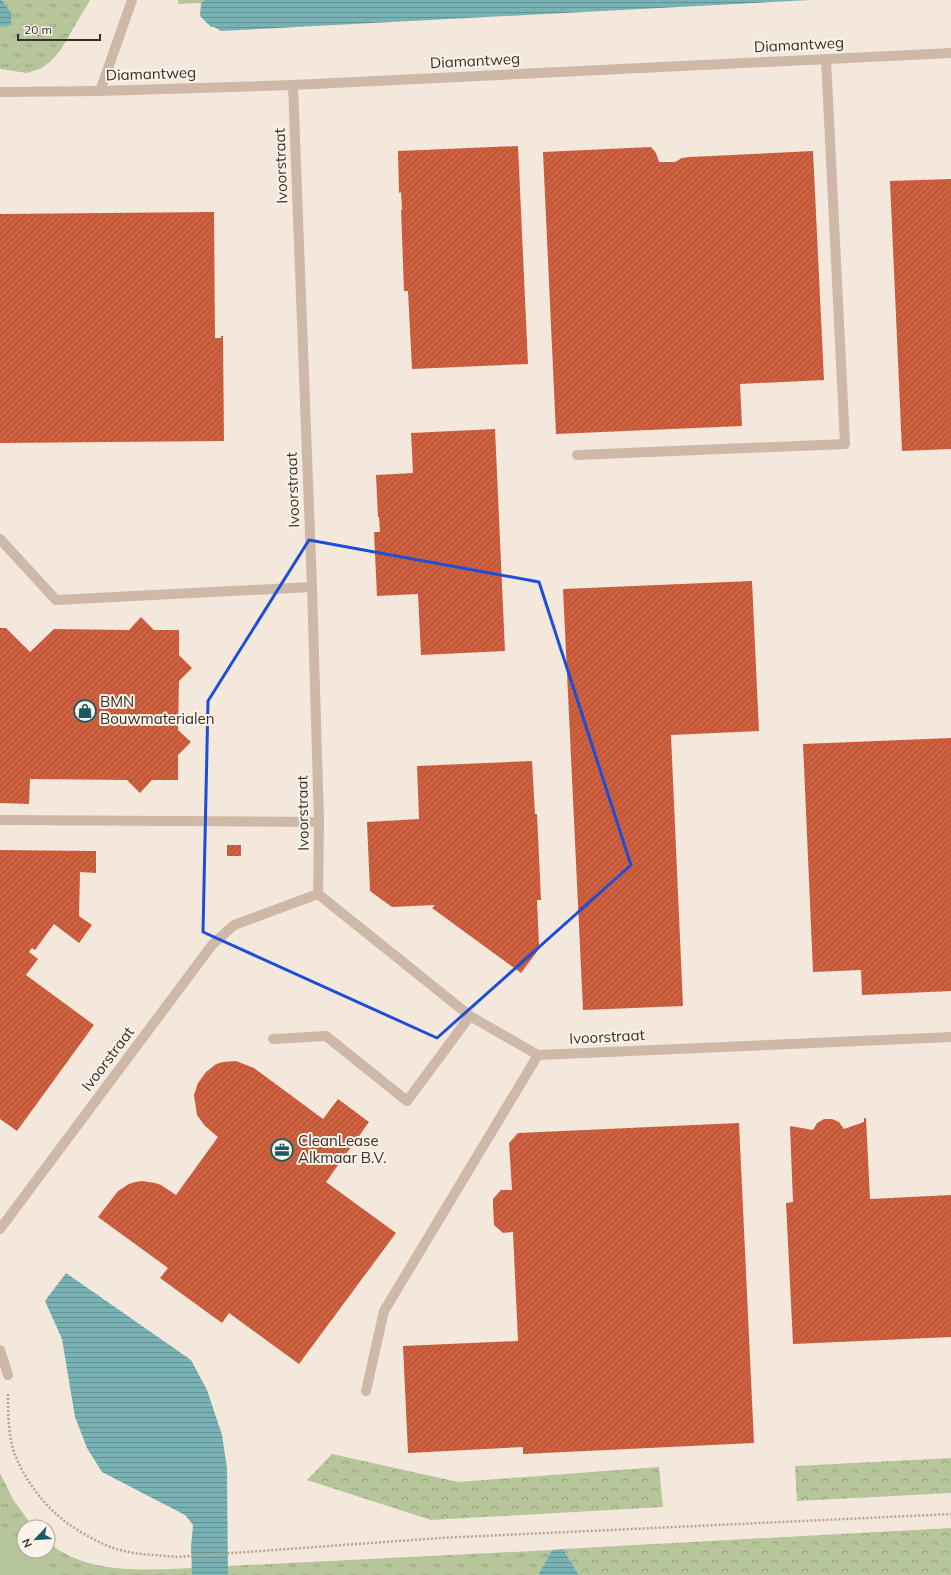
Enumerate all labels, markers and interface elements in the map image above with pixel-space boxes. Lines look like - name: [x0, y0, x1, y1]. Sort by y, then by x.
- scale bar: [18, 16, 100, 42]
- text: 20 m: [24, 22, 52, 37]
- street label: Diamantweg: [753, 33, 845, 56]
- street label: Diamantweg: [429, 49, 521, 72]
- street label: Diamantweg: [106, 62, 196, 85]
- street label: Ivoorstraat: [270, 128, 291, 204]
- street label: Ivoorstraat: [282, 452, 303, 528]
- place label: BMN Bouwmaterialen: [100, 692, 215, 728]
- shop icon: BMN Bouwmaterialen: [72, 698, 98, 724]
- street label: Ivoorstraat: [292, 775, 313, 851]
- street label: Ivoorstraat: [77, 1023, 138, 1095]
- street label: Ivoorstraat: [569, 1025, 645, 1048]
- place label: CleanLease Alkmaar B.V.: [298, 1131, 387, 1167]
- office icon: CleanLease Alkmaar B.V.: [269, 1137, 295, 1163]
- north arrow: [16, 1519, 56, 1559]
- text: N: [19, 1537, 35, 1550]

